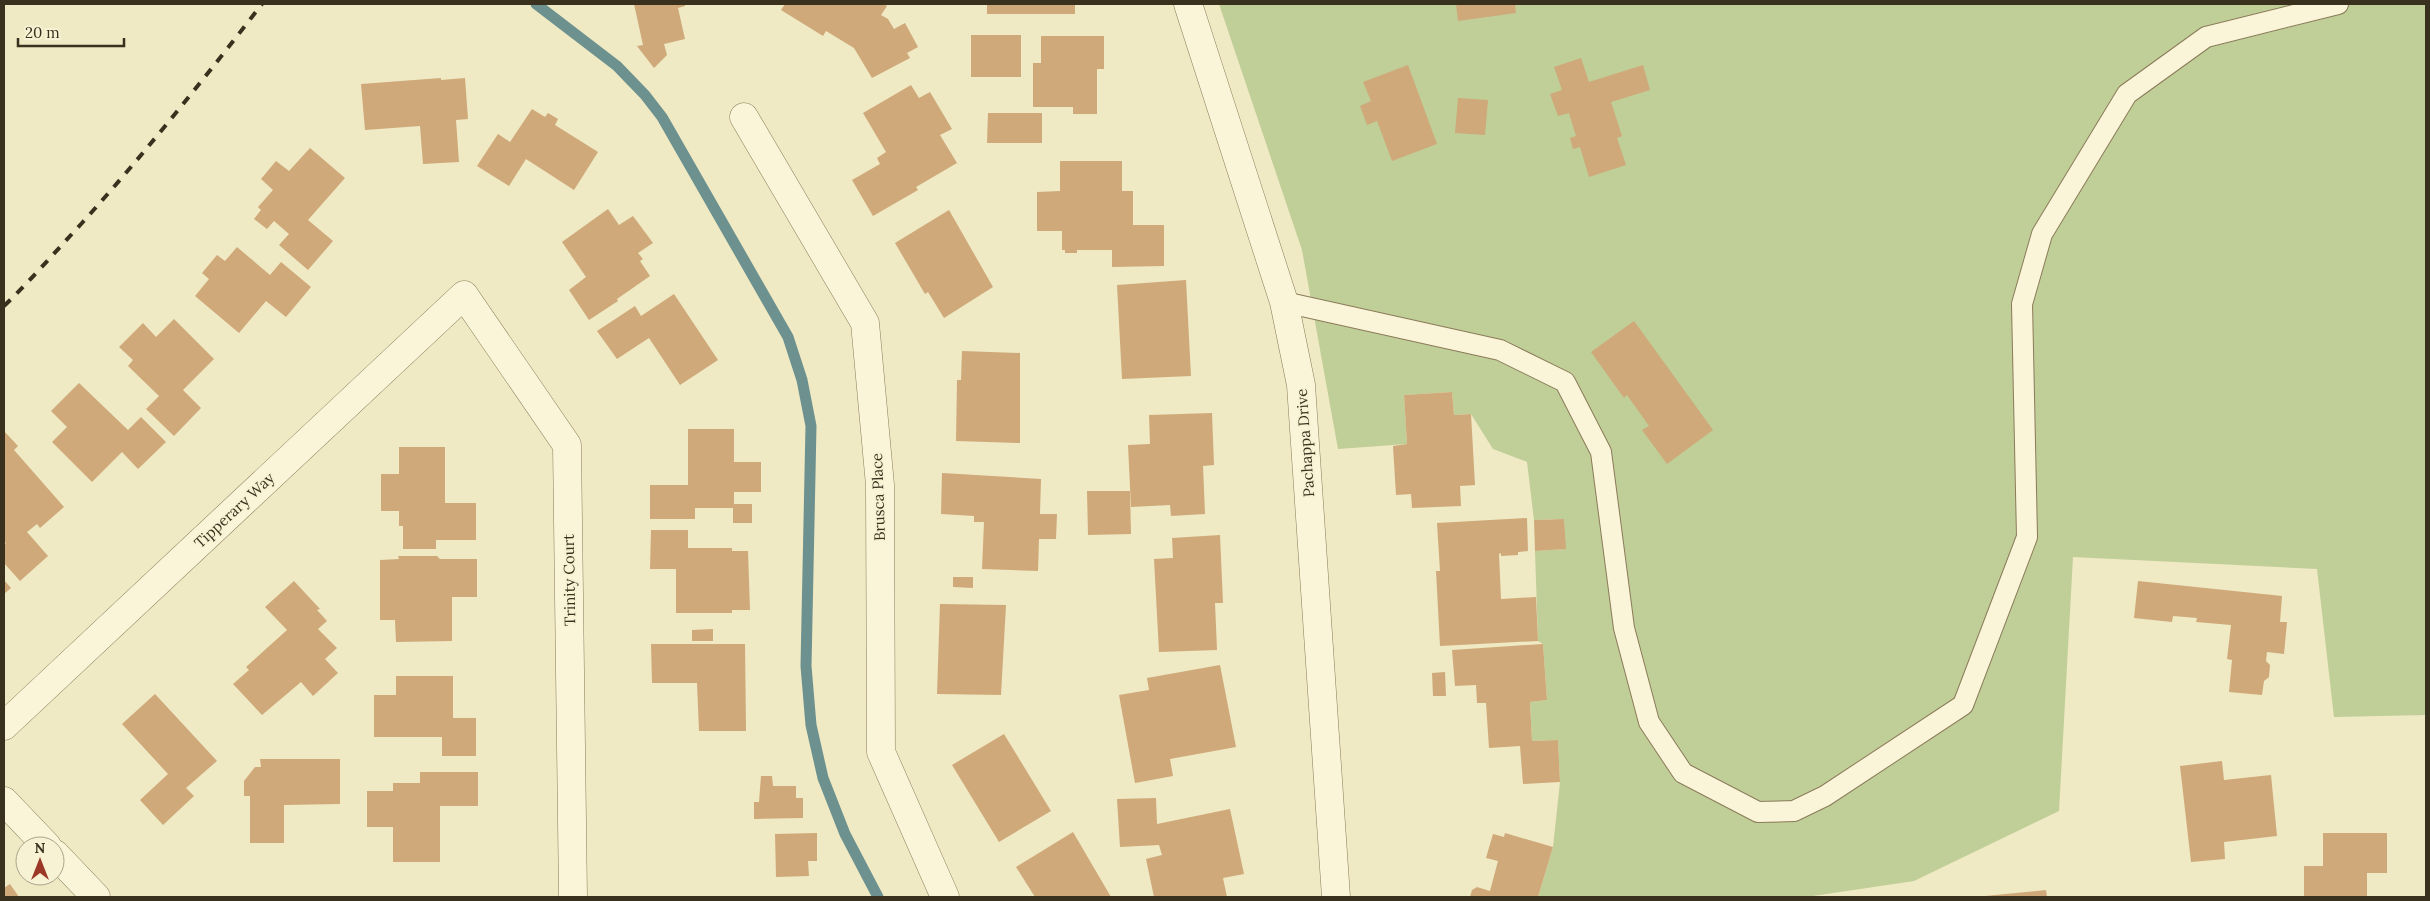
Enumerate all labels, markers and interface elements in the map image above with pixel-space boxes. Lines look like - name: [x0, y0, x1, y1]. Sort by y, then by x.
- scale bar: [18, 15, 124, 47]
- text: 20 m: [25, 23, 60, 42]
- street label: Pachappa Drive: [1292, 388, 1318, 498]
- street label: Brusca Place: [867, 453, 889, 541]
- street label: Tipperary Way: [190, 468, 278, 552]
- street label: Trinity Court: [559, 534, 579, 626]
- north arrow: [15, 836, 65, 886]
- text: N: [35, 839, 46, 857]

